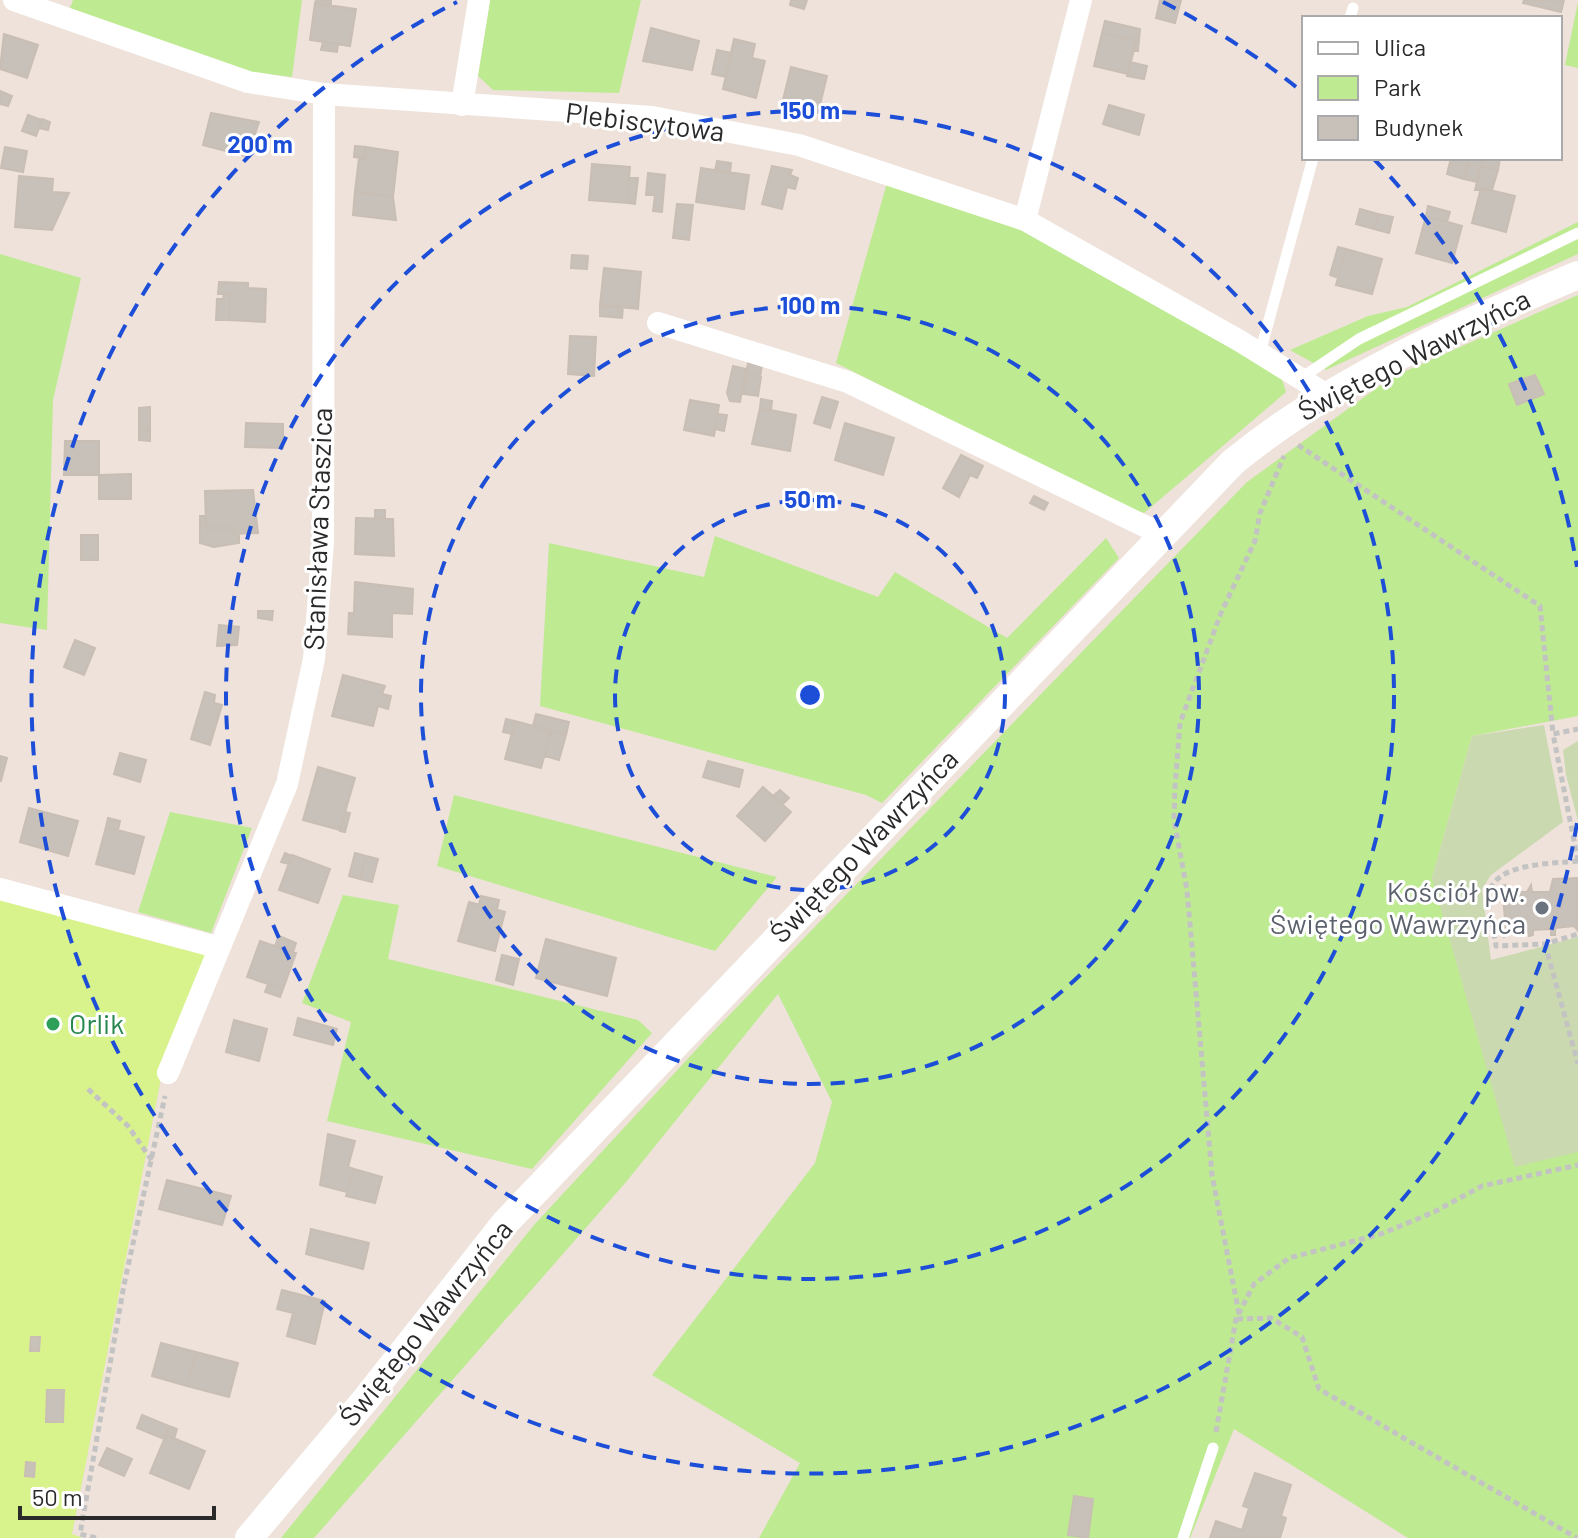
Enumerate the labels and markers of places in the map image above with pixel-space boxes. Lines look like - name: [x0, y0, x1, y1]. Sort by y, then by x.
- centre of rings: [796, 681, 824, 709]
- place label: Kościół pw. Świętego Wawrzyńca: [1270, 874, 1526, 940]
- marker: Kościół pw. Świętego Wawrzyńca: [1533, 899, 1551, 917]
- place label: Orlik: [69, 1006, 124, 1040]
- marker: Orlik: [44, 1015, 62, 1033]

